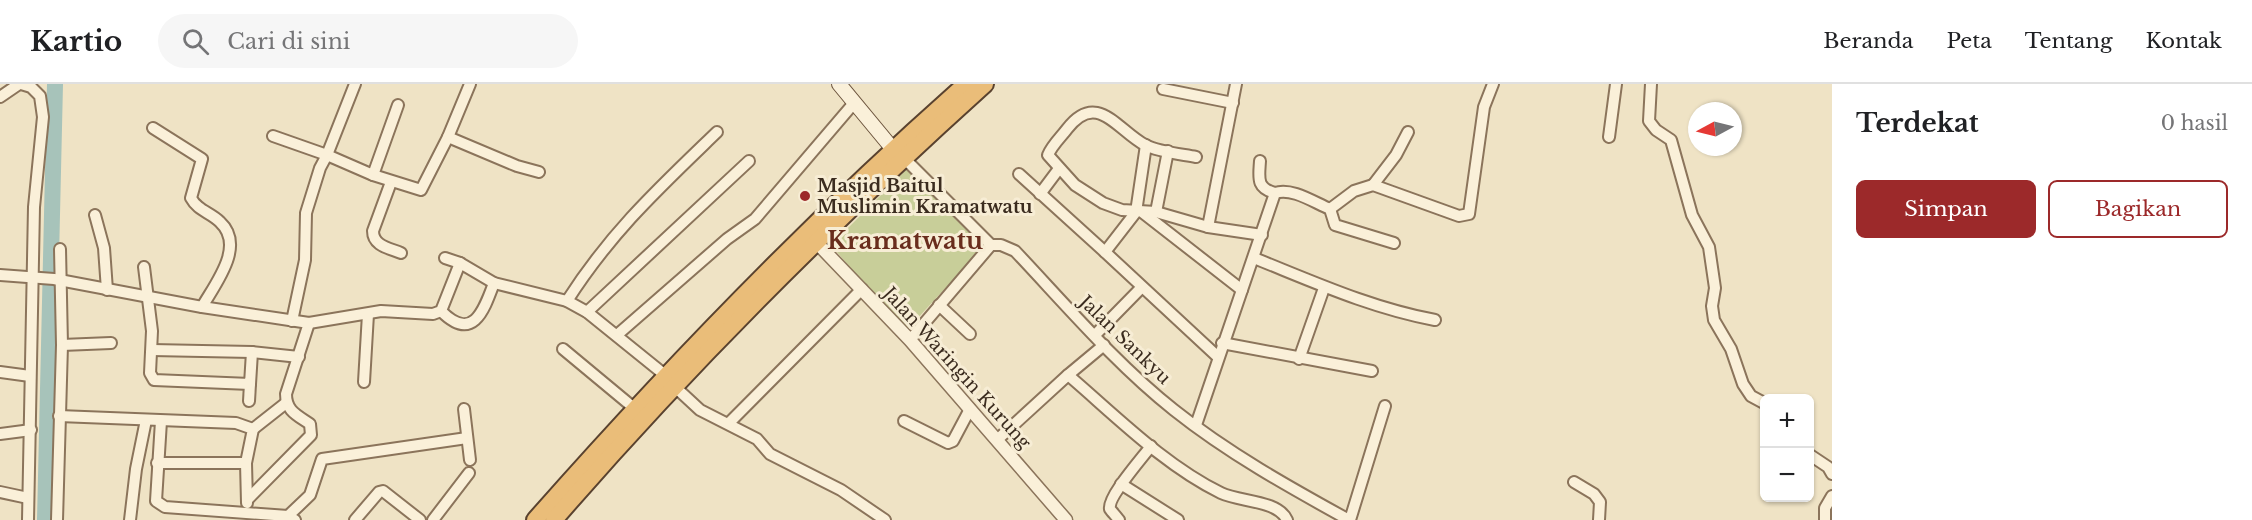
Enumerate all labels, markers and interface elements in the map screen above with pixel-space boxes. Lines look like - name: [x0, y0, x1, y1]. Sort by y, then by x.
- search box: [158, 14, 578, 68]
- text: Kartio: [30, 24, 122, 59]
- icon: search: [179, 25, 212, 58]
- text: Cari di sini: [227, 28, 350, 55]
- text: Beranda: [1823, 28, 1913, 54]
- text: Peta: [1946, 28, 1992, 54]
- text: Tentang: [2025, 28, 2113, 54]
- text: Kontak: [2146, 28, 2222, 54]
- north arrow: [1688, 102, 1742, 156]
- text: Terdekat: [1856, 107, 1979, 139]
- text: 0 hasil: [2161, 111, 2228, 135]
- place label: Masjid Baitul Muslimin Kramatwatu: [817, 175, 1033, 218]
- button: Simpan: [1856, 180, 2036, 238]
- button: Bagikan: [2048, 180, 2228, 238]
- marker: Masjid Baitul Muslimin Kramatwatu: [798, 189, 812, 203]
- district label: Kramatwatu: [827, 226, 983, 255]
- street label: Jalan Waringin Kurung: [877, 281, 1036, 454]
- street label: Jalan Sankyu: [1073, 290, 1175, 389]
- map controls: [1760, 394, 1814, 502]
- button: +: [1760, 394, 1814, 448]
- button: −: [1760, 448, 1814, 502]

